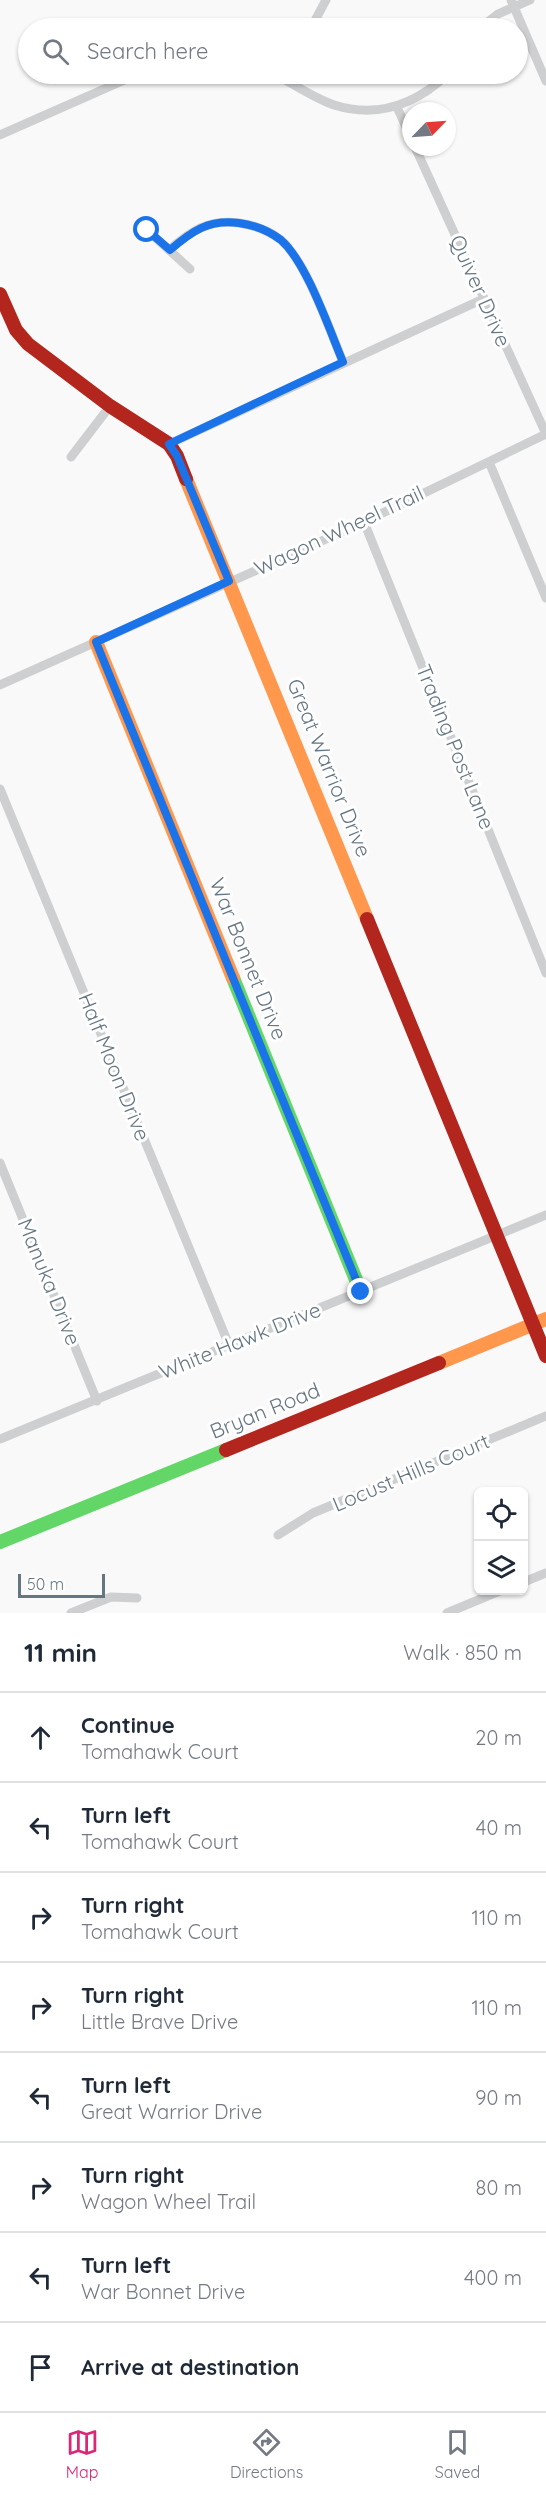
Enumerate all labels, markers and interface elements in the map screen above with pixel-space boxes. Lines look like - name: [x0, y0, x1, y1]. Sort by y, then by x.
- search box: [18, 18, 528, 84]
- icon: search: [39, 35, 72, 68]
- text: Search here: [87, 37, 208, 65]
- north arrow: [402, 102, 456, 156]
- route start: [133, 216, 159, 242]
- street label: Quiver Drive: [445, 231, 517, 351]
- street label: Wagon Wheel Trail: [250, 479, 427, 581]
- street label: Trading Post Lane: [411, 660, 501, 833]
- street label: Great Warrior Drive: [282, 675, 378, 861]
- street label: War Bonnet Drive: [205, 874, 293, 1043]
- street label: Half Moon Drive: [73, 989, 156, 1144]
- street label: Manuka Drive: [13, 1214, 87, 1349]
- route end: [347, 1278, 373, 1304]
- street label: White Hawk Drive: [155, 1296, 324, 1384]
- street label: Bryan Road: [206, 1376, 323, 1444]
- street label: Locust Hills Court: [328, 1427, 493, 1517]
- map controls: [474, 1487, 528, 1595]
- button: locate: [474, 1487, 528, 1541]
- button: layers: [474, 1541, 528, 1595]
- scale bar: [18, 1571, 105, 1598]
- text: 50 m: [27, 1574, 64, 1594]
- text: 11 min: [24, 1636, 97, 1669]
- text: Walk · 850 m: [403, 1640, 522, 1665]
- text: Continue: [81, 1711, 175, 1739]
- icon: ahead: [24, 1721, 57, 1754]
- text: 20 m: [475, 1725, 522, 1750]
- text: Tomahawk Court: [81, 1739, 239, 1764]
- text: Turn left: [81, 1801, 171, 1829]
- icon: left: [24, 1811, 57, 1844]
- text: 40 m: [476, 1815, 522, 1840]
- text: Tomahawk Court: [81, 1829, 239, 1854]
- text: Turn right: [81, 1891, 185, 1919]
- icon: right: [24, 1901, 57, 1934]
- text: 110 m: [472, 1905, 522, 1930]
- text: Tomahawk Court: [81, 1919, 239, 1944]
- text: Turn right: [81, 1981, 185, 2009]
- icon: right: [24, 1991, 57, 2024]
- text: 110 m: [472, 1995, 522, 2020]
- text: Little Brave Drive: [81, 2009, 238, 2034]
- text: Turn left: [81, 2071, 171, 2099]
- icon: left: [24, 2081, 57, 2114]
- text: 90 m: [475, 2085, 522, 2110]
- text: Great Warrior Drive: [81, 2099, 262, 2124]
- text: Turn right: [81, 2161, 185, 2189]
- icon: right: [24, 2171, 57, 2204]
- text: 80 m: [476, 2175, 522, 2200]
- text: Wagon Wheel Trail: [81, 2189, 256, 2214]
- text: Turn left: [81, 2251, 171, 2279]
- icon: left: [24, 2261, 57, 2294]
- text: 400 m: [464, 2265, 522, 2290]
- text: War Bonnet Drive: [81, 2279, 245, 2304]
- icon: arrive: [24, 2351, 57, 2384]
- text: Arrive at destination: [81, 2353, 299, 2381]
- tab: Map: [66, 2426, 99, 2482]
- tab: Directions: [230, 2426, 303, 2482]
- tab: Saved: [435, 2426, 480, 2482]

